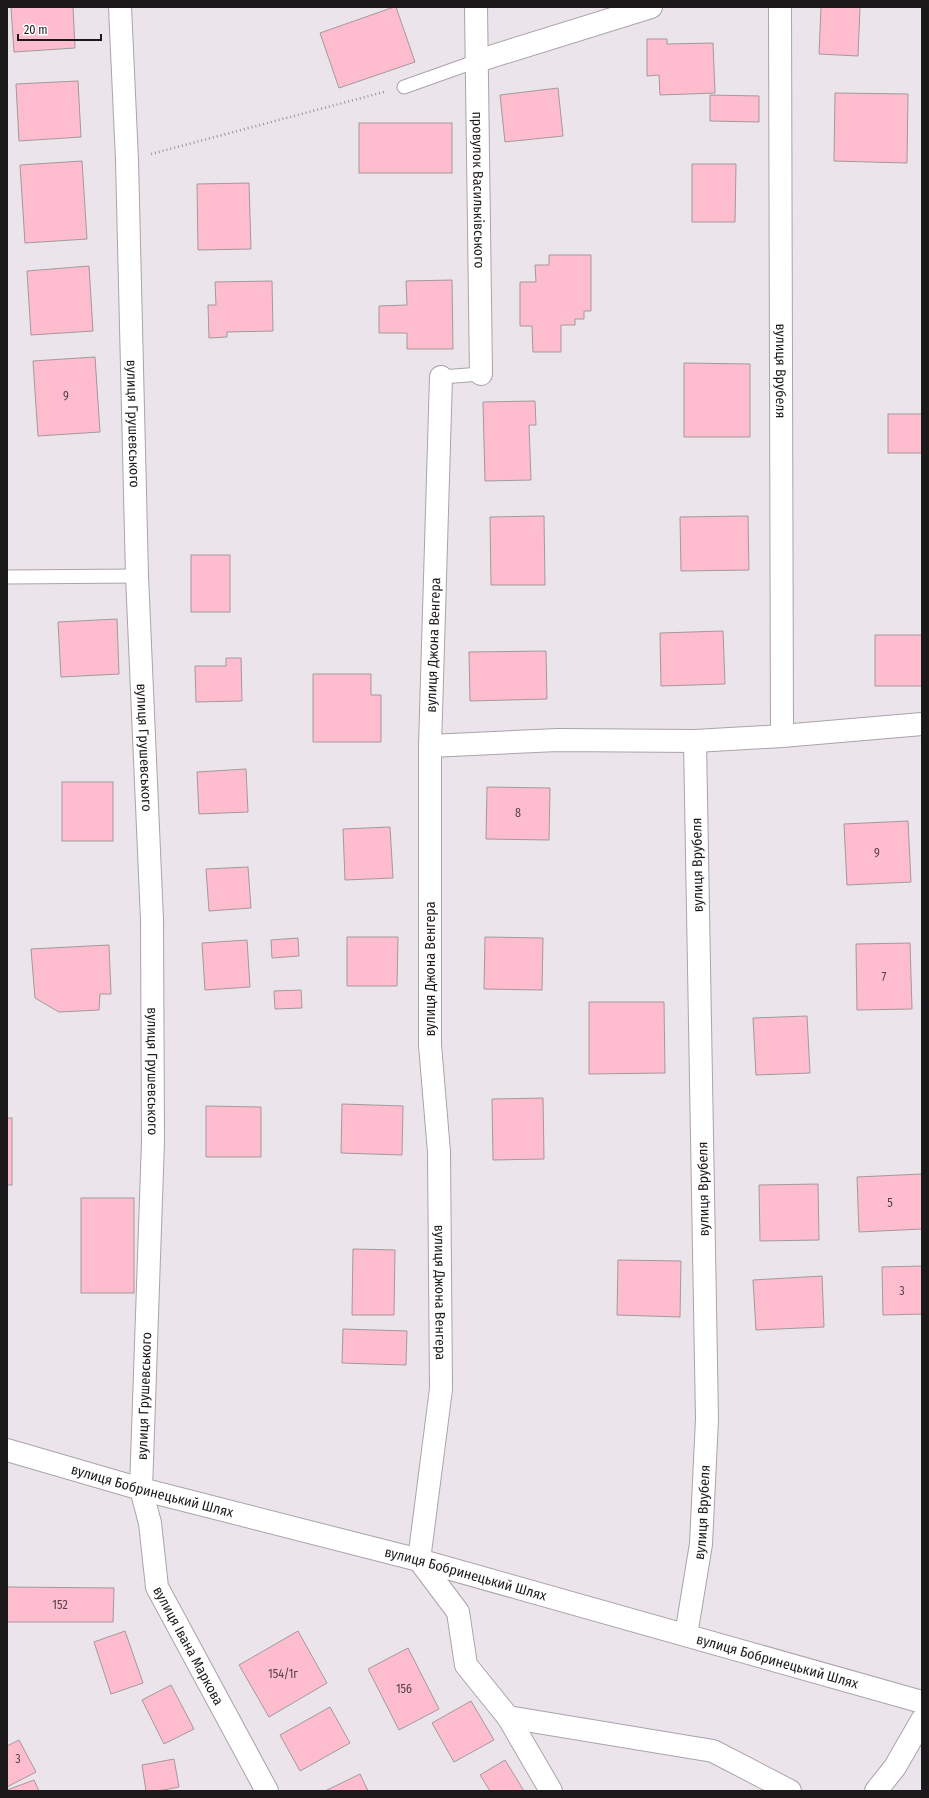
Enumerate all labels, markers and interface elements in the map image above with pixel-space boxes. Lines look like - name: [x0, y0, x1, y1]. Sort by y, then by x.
- scale bar: [18, 16, 101, 42]
- text: 20 m: [24, 23, 48, 37]
- street label: провулок Васильківського: [468, 111, 488, 269]
- street label: вулиця Врубеля: [772, 324, 789, 418]
- street label: вулиця Грушевського: [123, 360, 143, 488]
- house number: 9: [63, 389, 69, 403]
- street label: вулиця Джона Венгера: [423, 577, 444, 713]
- street label: вулиця Грушевського: [133, 683, 155, 812]
- house number: 8: [515, 806, 521, 820]
- street label: вулиця Врубеля: [688, 817, 707, 913]
- house number: 9: [874, 846, 880, 860]
- street label: вулиця Джона Венгера: [422, 901, 439, 1037]
- house number: 7: [882, 970, 887, 984]
- street label: вулиця Грушевського: [143, 1007, 161, 1136]
- street label: вулиця Врубеля: [694, 1141, 713, 1237]
- house number: 5: [887, 1196, 893, 1210]
- street label: вулиця Джона Венгера: [431, 1225, 449, 1360]
- house number: 3: [899, 1284, 905, 1298]
- street label: вулиця Грушевського: [134, 1332, 155, 1460]
- street label: вулиця Бобринецький Шлях: [69, 1461, 236, 1521]
- street label: вулиця Врубеля: [691, 1464, 714, 1561]
- street label: вулиця Бобринецький Шлях: [383, 1544, 549, 1605]
- street label: вулиця Івана Маркова: [149, 1584, 227, 1708]
- house number: 152: [52, 1598, 68, 1612]
- street label: вулиця Бобринецький Шлях: [695, 1631, 861, 1693]
- house number: 154/1г: [268, 1667, 298, 1681]
- house number: 156: [396, 1682, 412, 1696]
- house number: 3: [15, 1752, 21, 1766]

